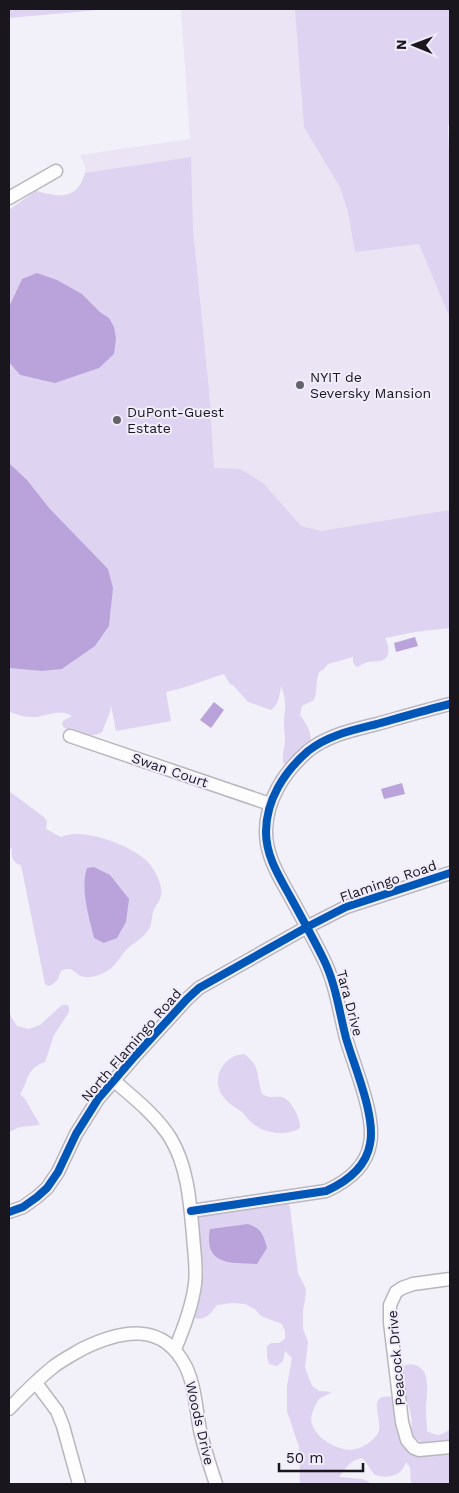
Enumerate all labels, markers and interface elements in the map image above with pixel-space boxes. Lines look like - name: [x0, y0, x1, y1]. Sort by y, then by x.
- north arrow: [389, 20, 439, 70]
- text: N: [393, 39, 409, 50]
- place label: NYIT de Seversky Mansion: [310, 369, 431, 401]
- marker: NYIT de Seversky Mansion: [294, 379, 306, 391]
- place label: DuPont-Guest Estate: [127, 404, 224, 436]
- marker: DuPont-Guest Estate: [111, 414, 123, 426]
- street label: Swan Court: [130, 749, 210, 791]
- street label: Flamingo Road: [338, 857, 438, 905]
- street label: Tara Drive: [334, 968, 366, 1038]
- street label: North Flamingo Road: [78, 985, 184, 1105]
- street label: Peacock Drive: [384, 1310, 408, 1406]
- street label: Woods Drive: [183, 1380, 217, 1466]
- scale bar: [279, 1440, 363, 1472]
- text: 50 m: [286, 1449, 323, 1467]

